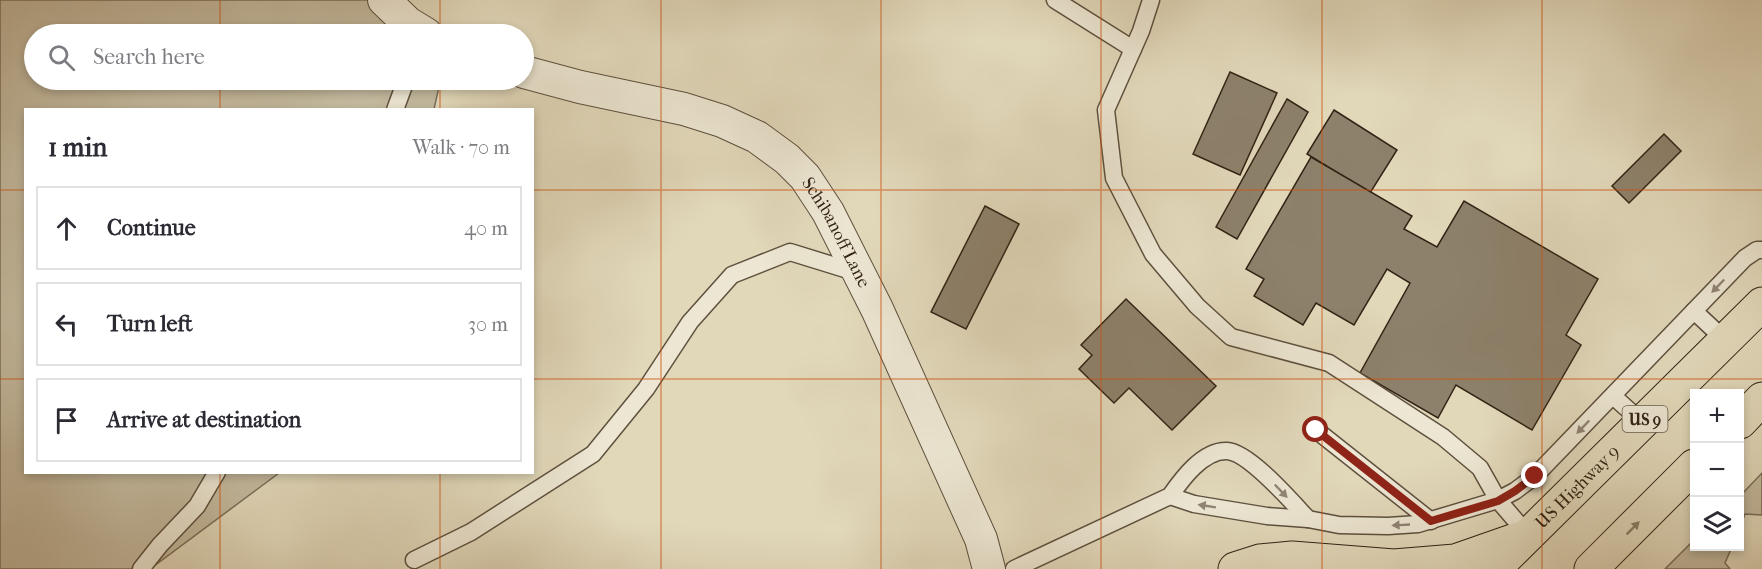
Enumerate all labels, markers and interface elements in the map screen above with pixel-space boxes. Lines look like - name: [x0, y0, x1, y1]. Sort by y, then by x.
- search box: [24, 24, 534, 90]
- icon: search: [45, 41, 78, 74]
- text: Search here: [93, 44, 205, 70]
- text: 1 min: [48, 132, 107, 163]
- text: Walk · 70 m: [413, 136, 510, 159]
- street label: Schibanoff Lane: [798, 173, 875, 291]
- icon: ahead: [50, 212, 83, 245]
- text: Continue: [107, 215, 196, 241]
- text: 40 m: [464, 217, 508, 240]
- one-way arrow: [1711, 279, 1725, 294]
- icon: left: [50, 308, 83, 341]
- text: Turn left: [107, 311, 193, 337]
- text: 30 m: [468, 313, 508, 336]
- map controls: [1690, 389, 1744, 551]
- button: +: [1690, 389, 1744, 443]
- icon: arrive: [50, 404, 83, 437]
- road number: US 9: [1622, 406, 1668, 432]
- text: Arrive at destination: [107, 407, 301, 433]
- route start: [1302, 416, 1328, 442]
- one-way arrow: [1576, 419, 1590, 433]
- street label: US Highway 9: [1531, 441, 1624, 533]
- button: −: [1690, 443, 1744, 497]
- route end: [1521, 462, 1547, 488]
- one-way arrow: [1273, 483, 1287, 497]
- button: layers: [1690, 497, 1744, 551]
- one-way arrow: [1198, 502, 1217, 511]
- one-way arrow: [1391, 521, 1410, 530]
- one-way arrow: [1625, 521, 1639, 535]

